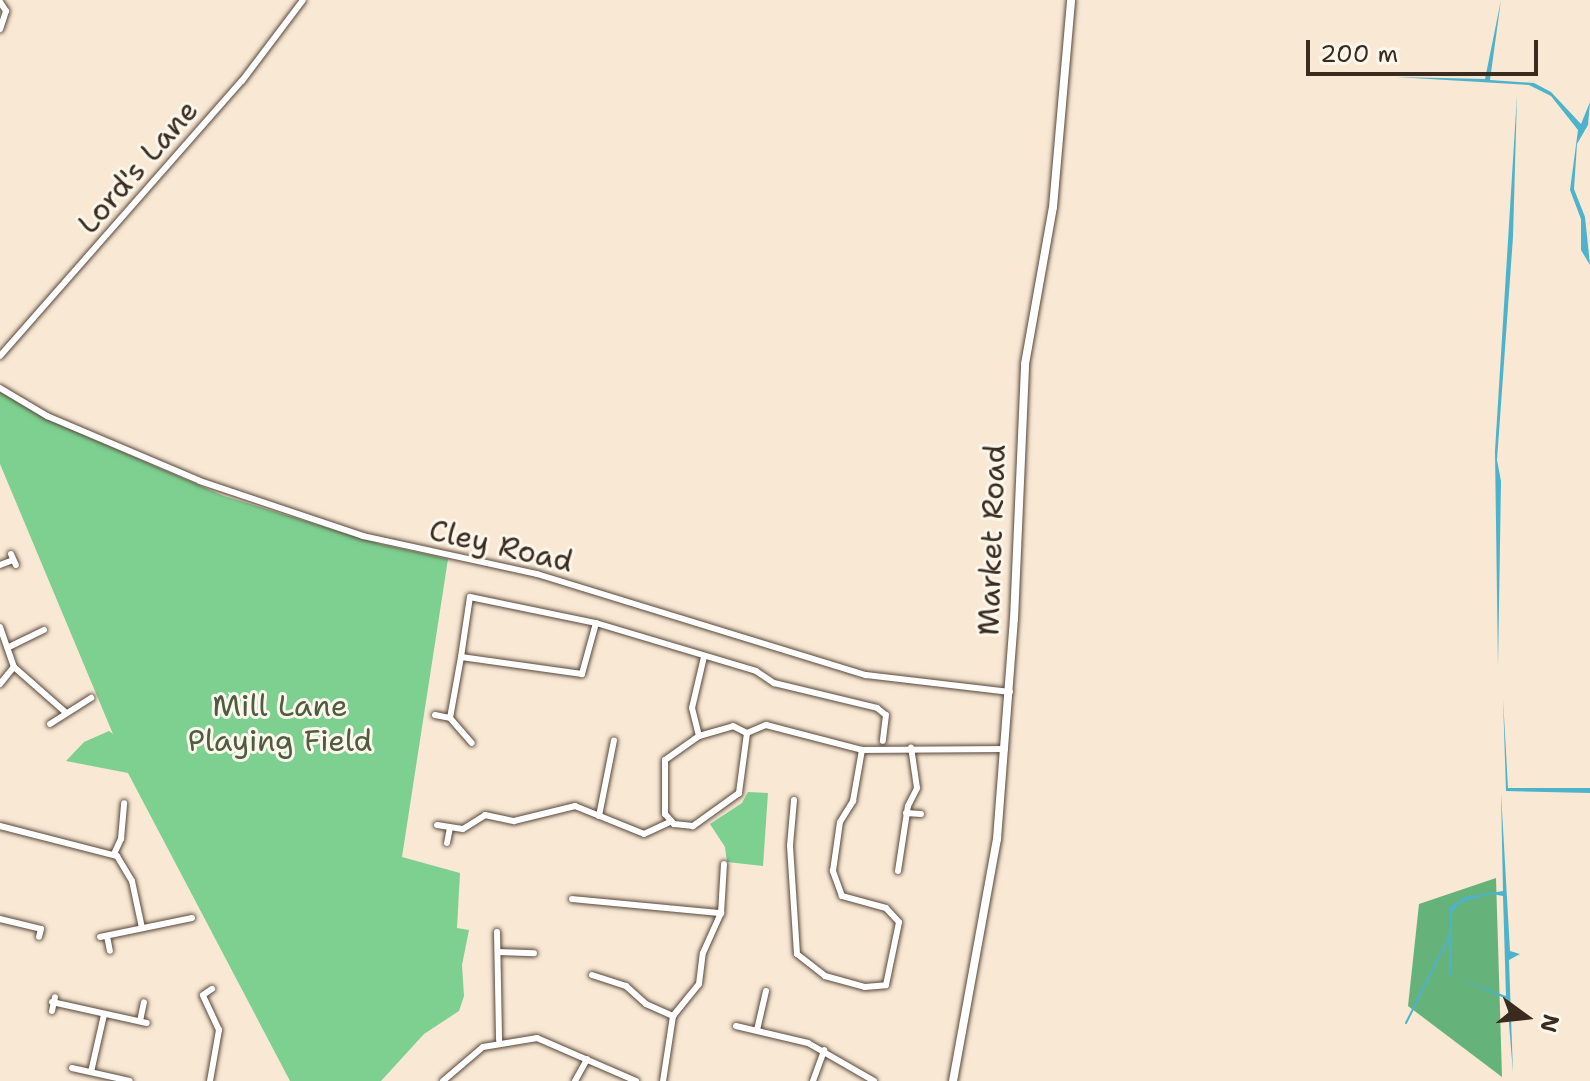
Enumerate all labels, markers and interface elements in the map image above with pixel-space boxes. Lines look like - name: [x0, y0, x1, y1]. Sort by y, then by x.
- scale bar: [1310, 24, 1542, 74]
- text: 200 m: [1320, 38, 1398, 70]
- street label: Lord's Lane: [70, 93, 206, 241]
- street label: Market Road: [971, 444, 1013, 636]
- street label: Cley Road: [426, 512, 576, 580]
- park label: Mill Lane Playing Field: [187, 688, 373, 758]
- north arrow: [1486, 977, 1566, 1057]
- text: N: [1533, 1011, 1566, 1036]

